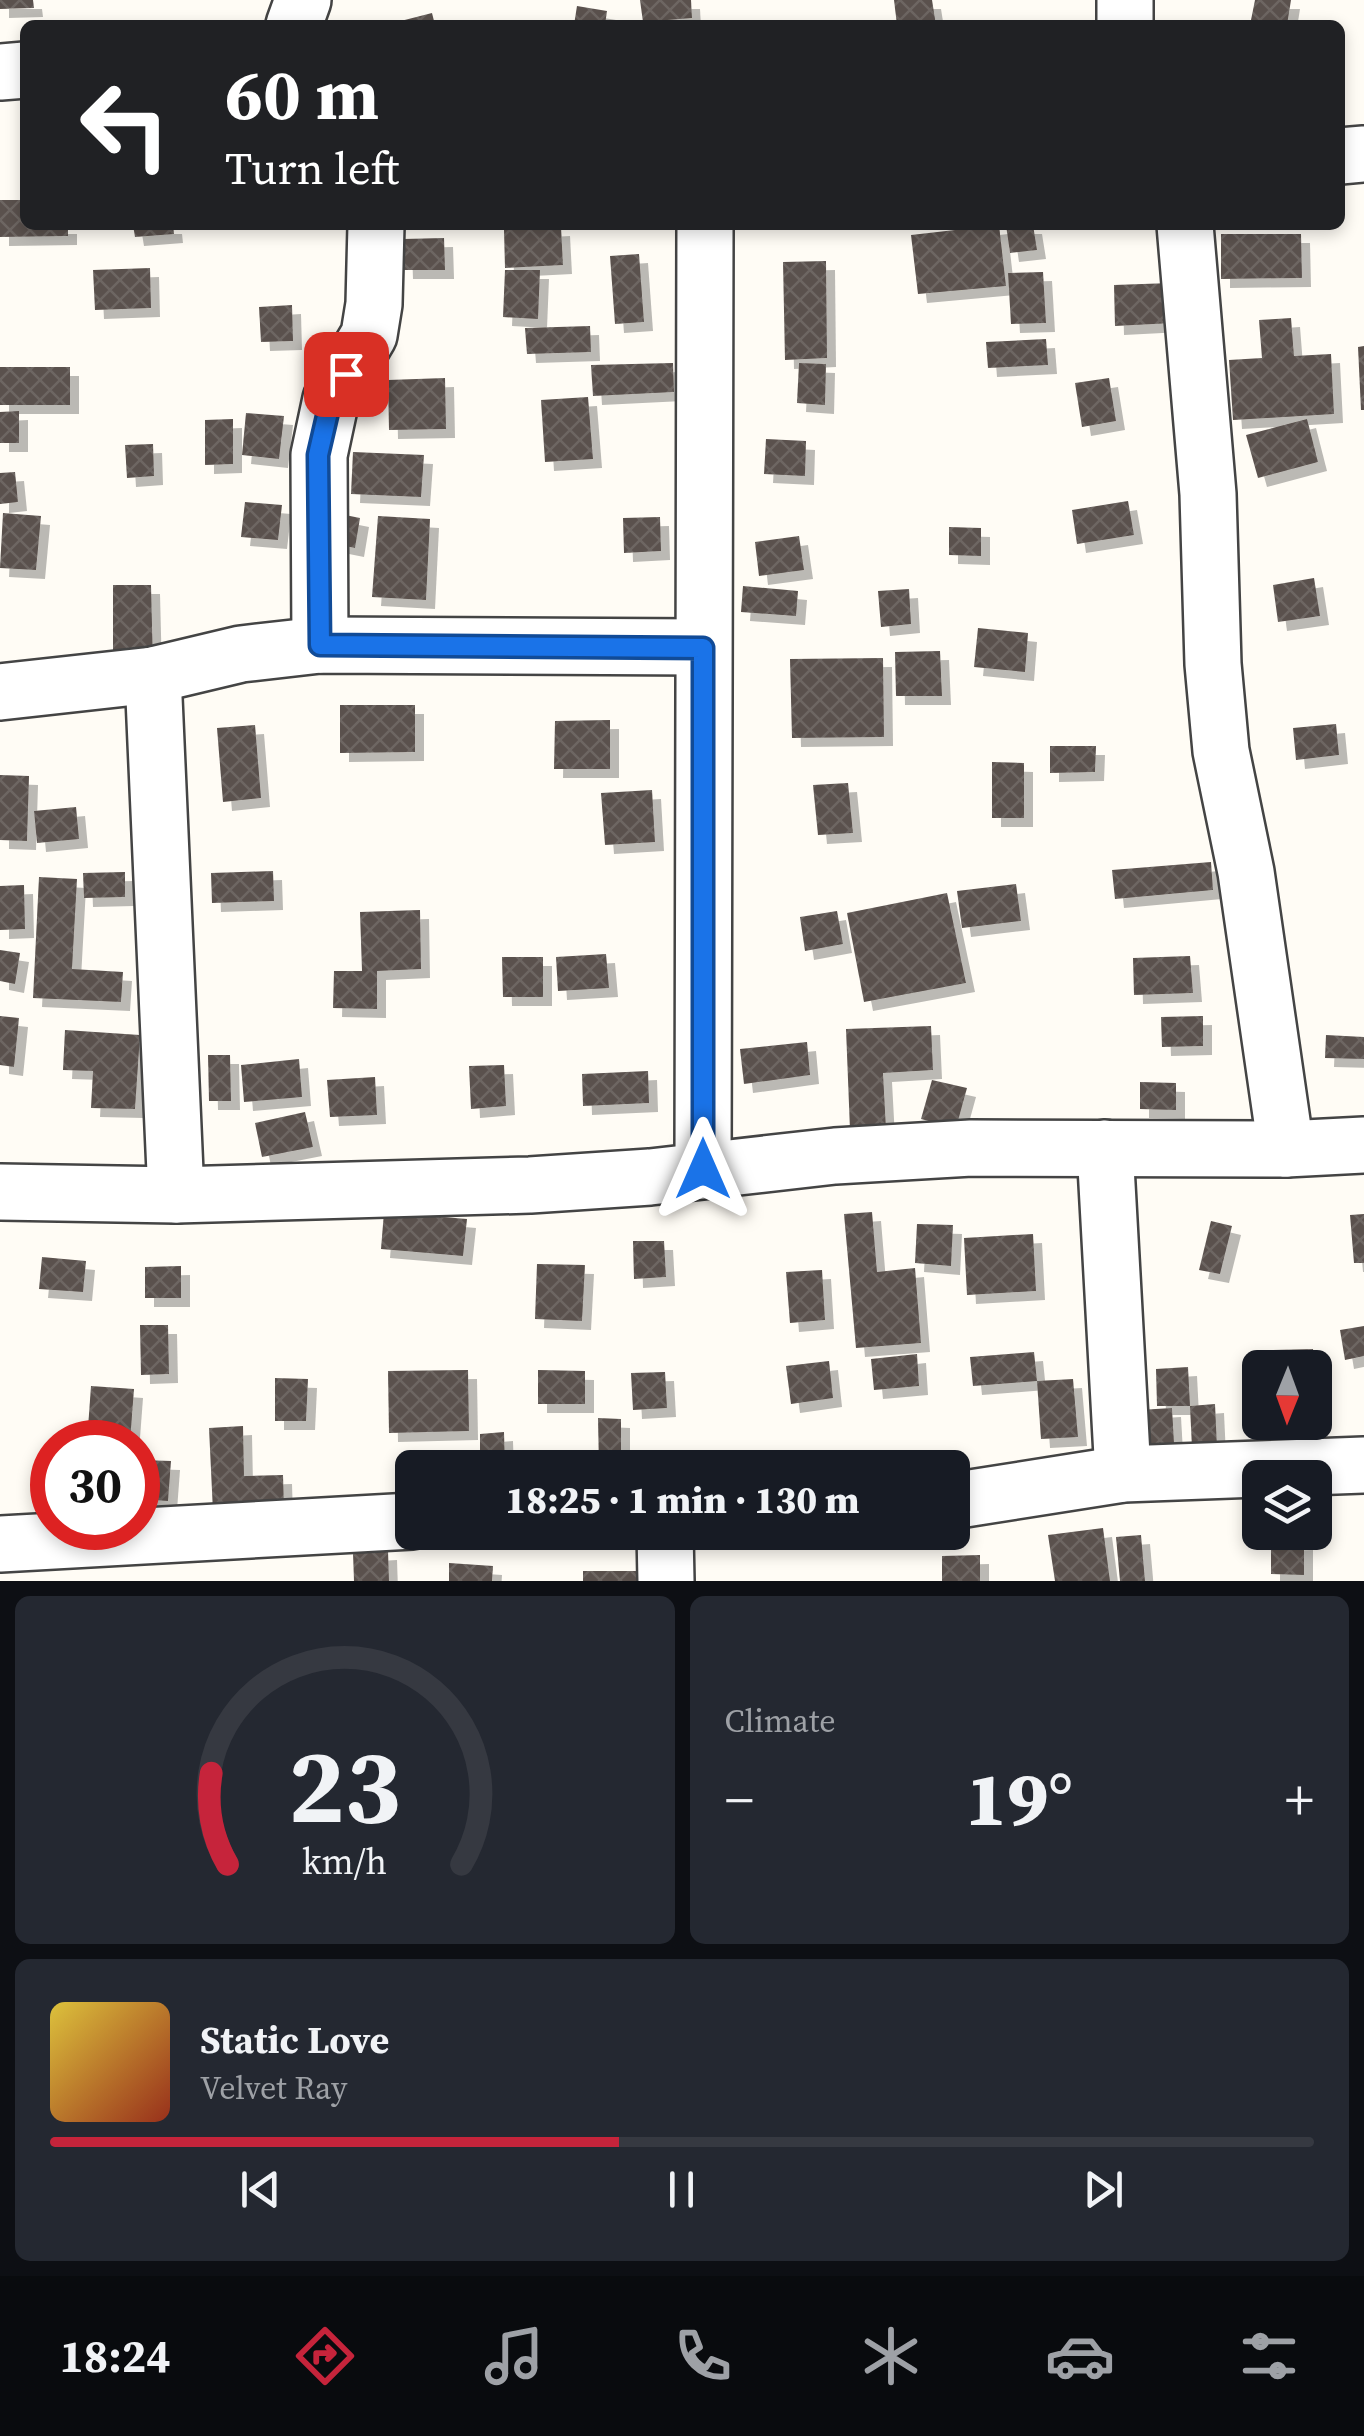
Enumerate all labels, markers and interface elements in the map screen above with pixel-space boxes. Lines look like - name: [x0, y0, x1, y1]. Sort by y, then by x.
- text: 60 m: [225, 46, 379, 142]
- icon: left: [60, 60, 190, 190]
- text: Turn left: [225, 137, 399, 199]
- pin: [304, 332, 389, 417]
- icon: arrive: [319, 347, 374, 402]
- position arrow: [651, 1117, 755, 1221]
- north arrow: [1242, 1350, 1332, 1440]
- map controls: [1242, 1350, 1332, 1550]
- speed limit sign: 30: [30, 1420, 160, 1550]
- button: layers: [1242, 1460, 1332, 1550]
- text: 18:25 · 1 min · 130 m: [505, 1474, 860, 1526]
- text: Climate: [725, 1699, 836, 1743]
- text: 23: [288, 1714, 401, 1857]
- text: 19°: [966, 1747, 1073, 1850]
- text: −: [725, 1762, 754, 1837]
- text: +: [1285, 1762, 1314, 1837]
- text: km/h: [302, 1837, 387, 1886]
- text: Static Love: [200, 2014, 389, 2066]
- text: Velvet Ray: [200, 2066, 347, 2110]
- icon: previous: [233, 2162, 288, 2217]
- icon: pause: [654, 2162, 709, 2217]
- icon: next: [1076, 2162, 1131, 2217]
- icon: directions: [290, 2321, 360, 2391]
- icon: music: [479, 2321, 549, 2391]
- icon: phone: [668, 2321, 738, 2391]
- icon: climate: [856, 2321, 926, 2391]
- icon: car: [1045, 2321, 1115, 2391]
- icon: filters: [1234, 2321, 1304, 2391]
- text: 18:24: [59, 2325, 171, 2387]

